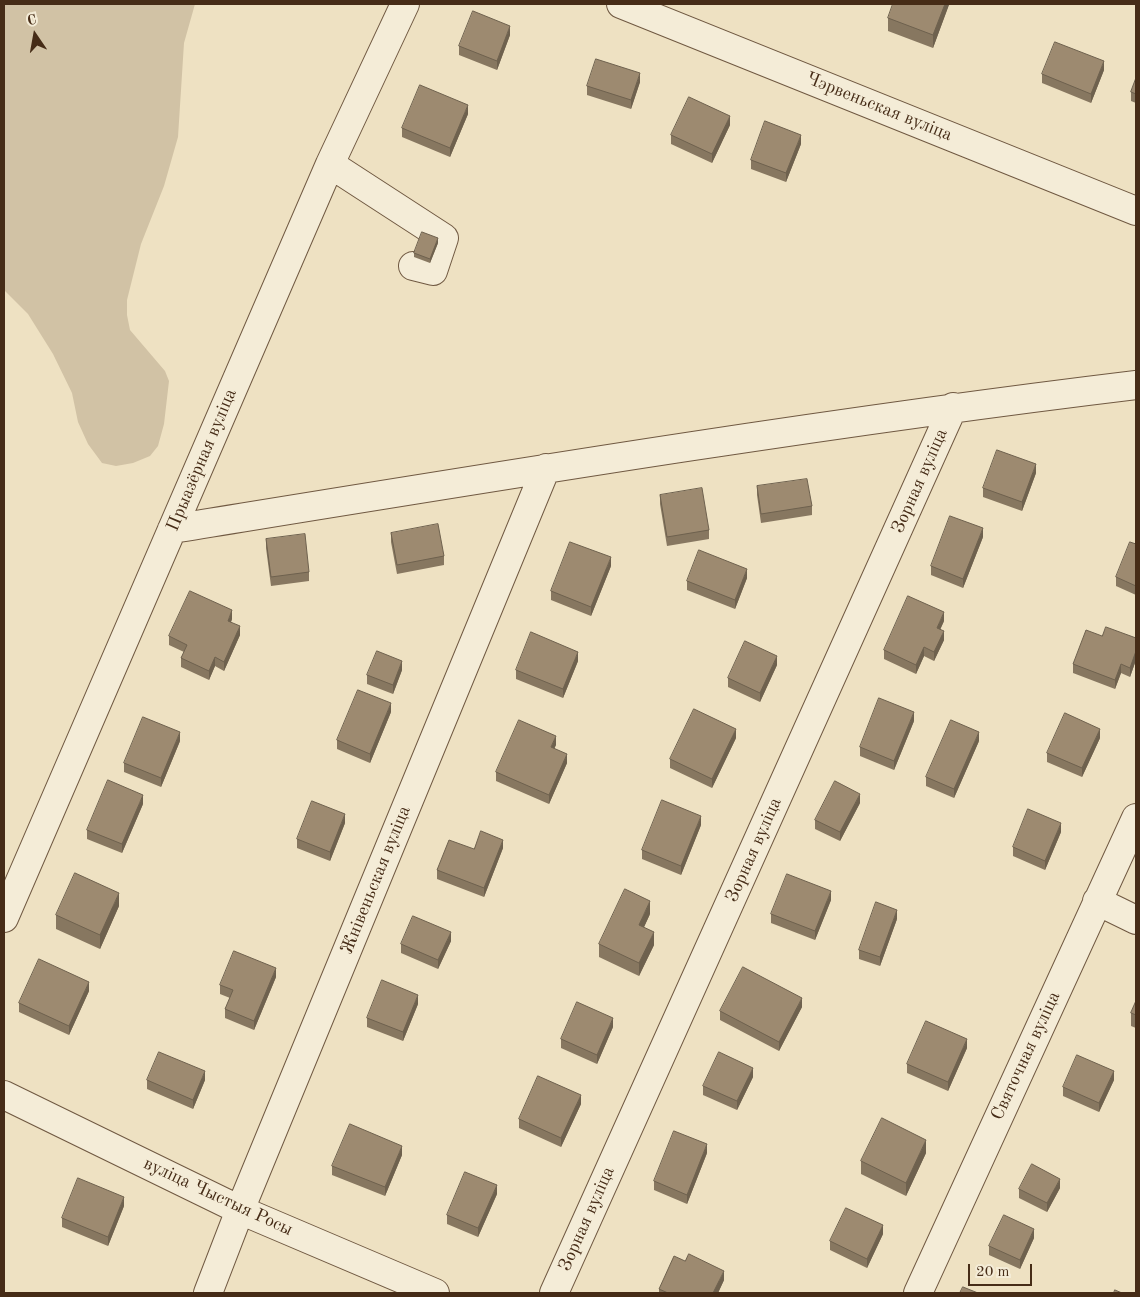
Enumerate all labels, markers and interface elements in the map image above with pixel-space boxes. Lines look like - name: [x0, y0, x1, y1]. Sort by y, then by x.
- north arrow: [10, 10, 60, 60]
- text: С: [26, 13, 38, 28]
- street label: Чэрвеньская вуліца: [803, 68, 955, 146]
- street label: Прыазёрная вуліца: [162, 385, 242, 535]
- street label: Зорная вуліца: [887, 425, 953, 537]
- street label: Зорная вуліца: [721, 794, 787, 906]
- street label: Жнівеньская вуліца: [336, 803, 416, 957]
- street label: Святочная вуліца: [987, 988, 1065, 1124]
- street label: вуліца Чыстыя Росы: [140, 1153, 296, 1241]
- street label: Зорная вуліца: [554, 1163, 620, 1275]
- scale bar: [970, 1254, 1034, 1286]
- text: 20 m: [976, 1265, 1010, 1280]

